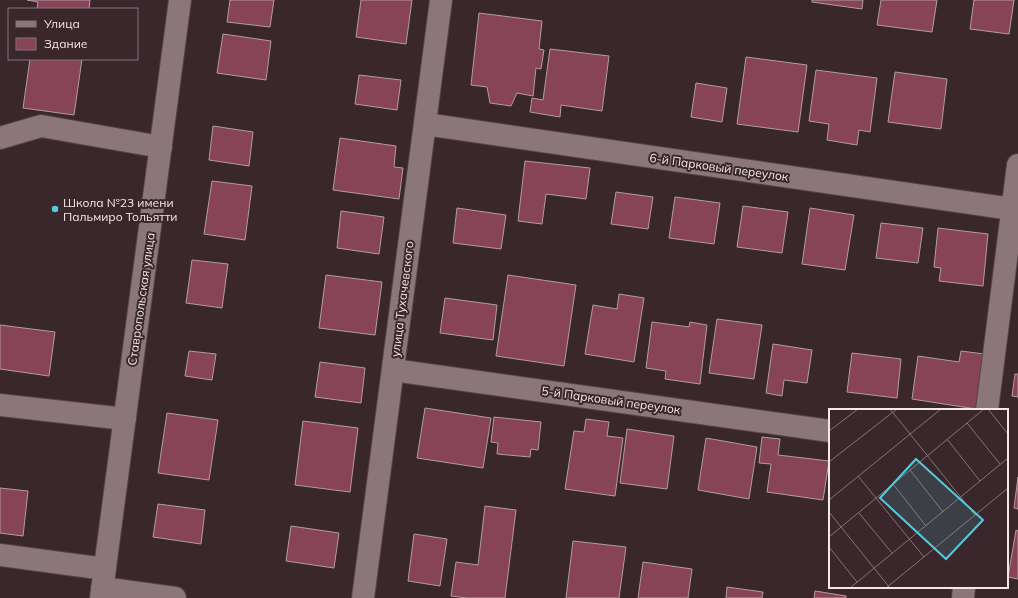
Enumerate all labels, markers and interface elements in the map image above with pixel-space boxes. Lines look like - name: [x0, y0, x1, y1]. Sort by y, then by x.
- legend: [8, 8, 138, 60]
- text: Улица: [43, 16, 80, 31]
- text: Здание: [44, 36, 88, 51]
- street label: 6-й Парковый переулок: [649, 150, 790, 184]
- place label: Школа №23 имени Пальмиро Тольятти: [63, 195, 178, 224]
- marker: Школа №23 имени Пальмиро Тольятти: [50, 204, 60, 214]
- street label: Ставропольская улица: [124, 232, 158, 366]
- street label: улица Тухачевского: [387, 240, 417, 358]
- street label: 5-й Парковый переулок: [541, 383, 682, 417]
- inset map: [829, 409, 1008, 588]

